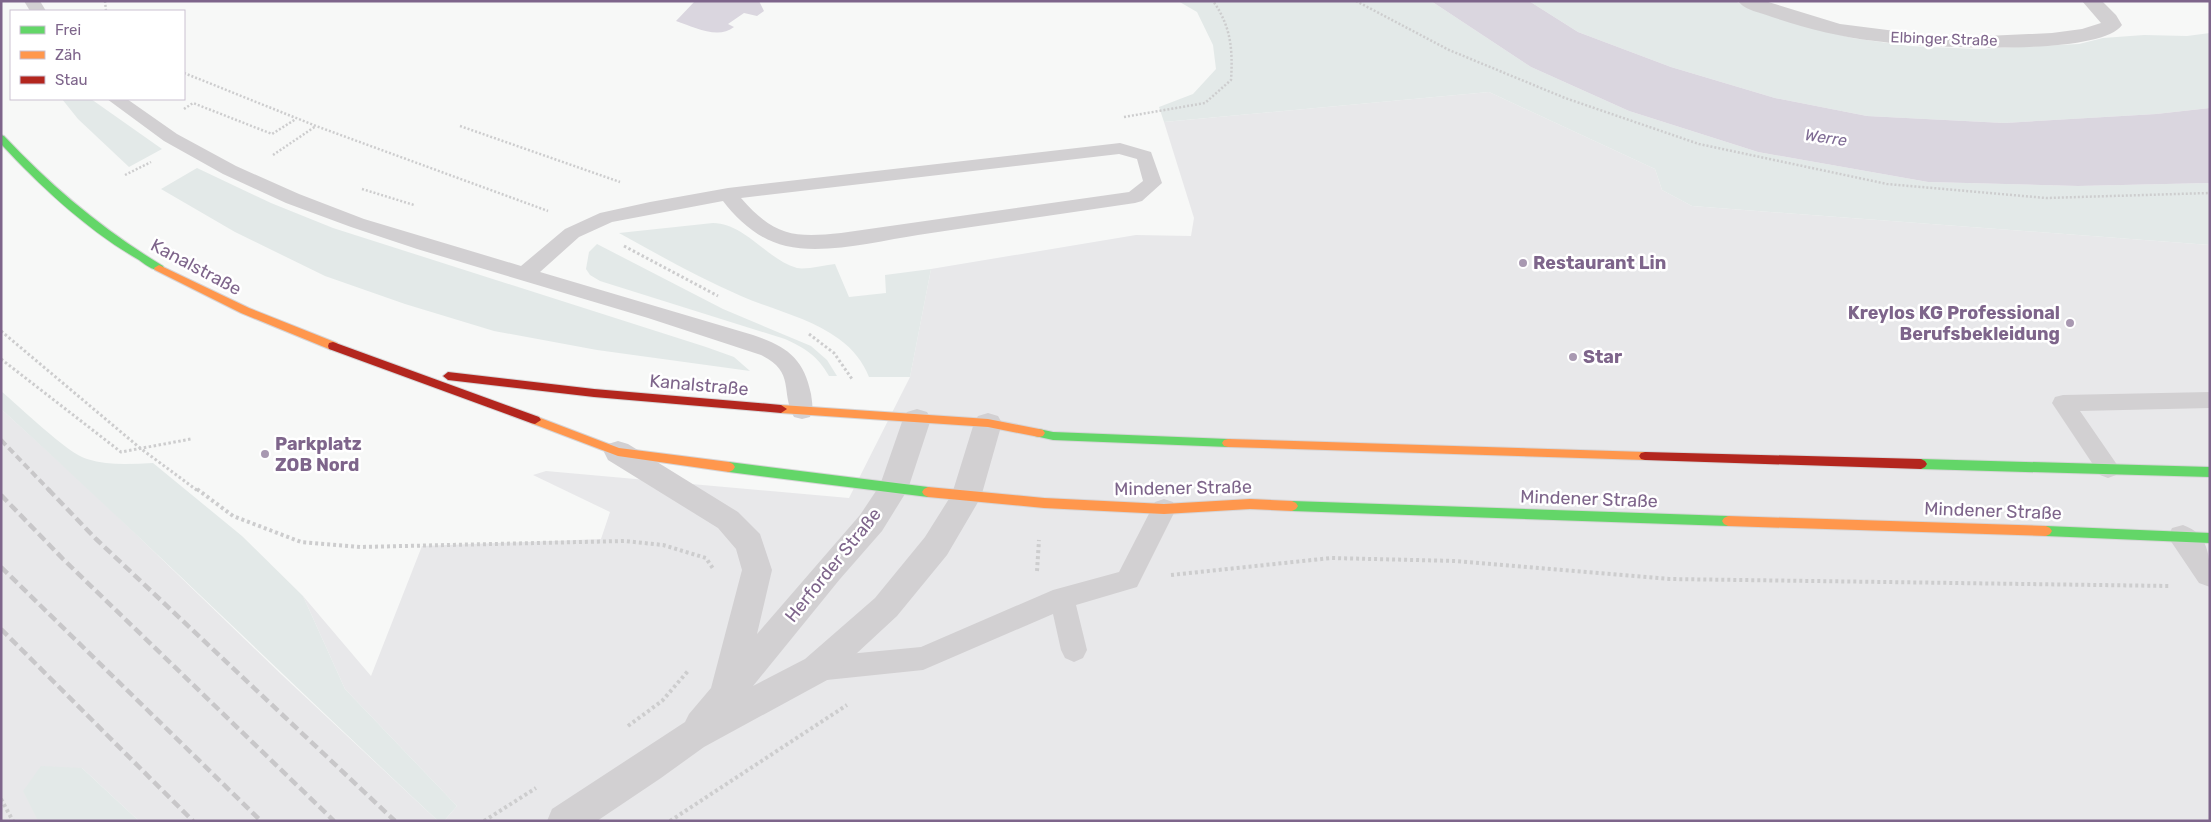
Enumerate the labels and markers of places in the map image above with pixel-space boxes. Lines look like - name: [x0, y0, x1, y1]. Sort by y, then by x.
- place label: Restaurant Lin: [1533, 252, 1666, 274]
- marker: Restaurant Lin: [1517, 257, 1529, 269]
- place label: Kreylos KG Professional Berufsbekleidung: [1848, 302, 2060, 345]
- marker: Kreylos KG Professional Berufsbekleidung: [2064, 317, 2076, 329]
- place label: Star: [1583, 346, 1622, 368]
- marker: Star: [1567, 351, 1579, 363]
- place label: Parkplatz ZOB Nord: [275, 433, 362, 476]
- marker: Parkplatz ZOB Nord: [259, 448, 271, 460]

